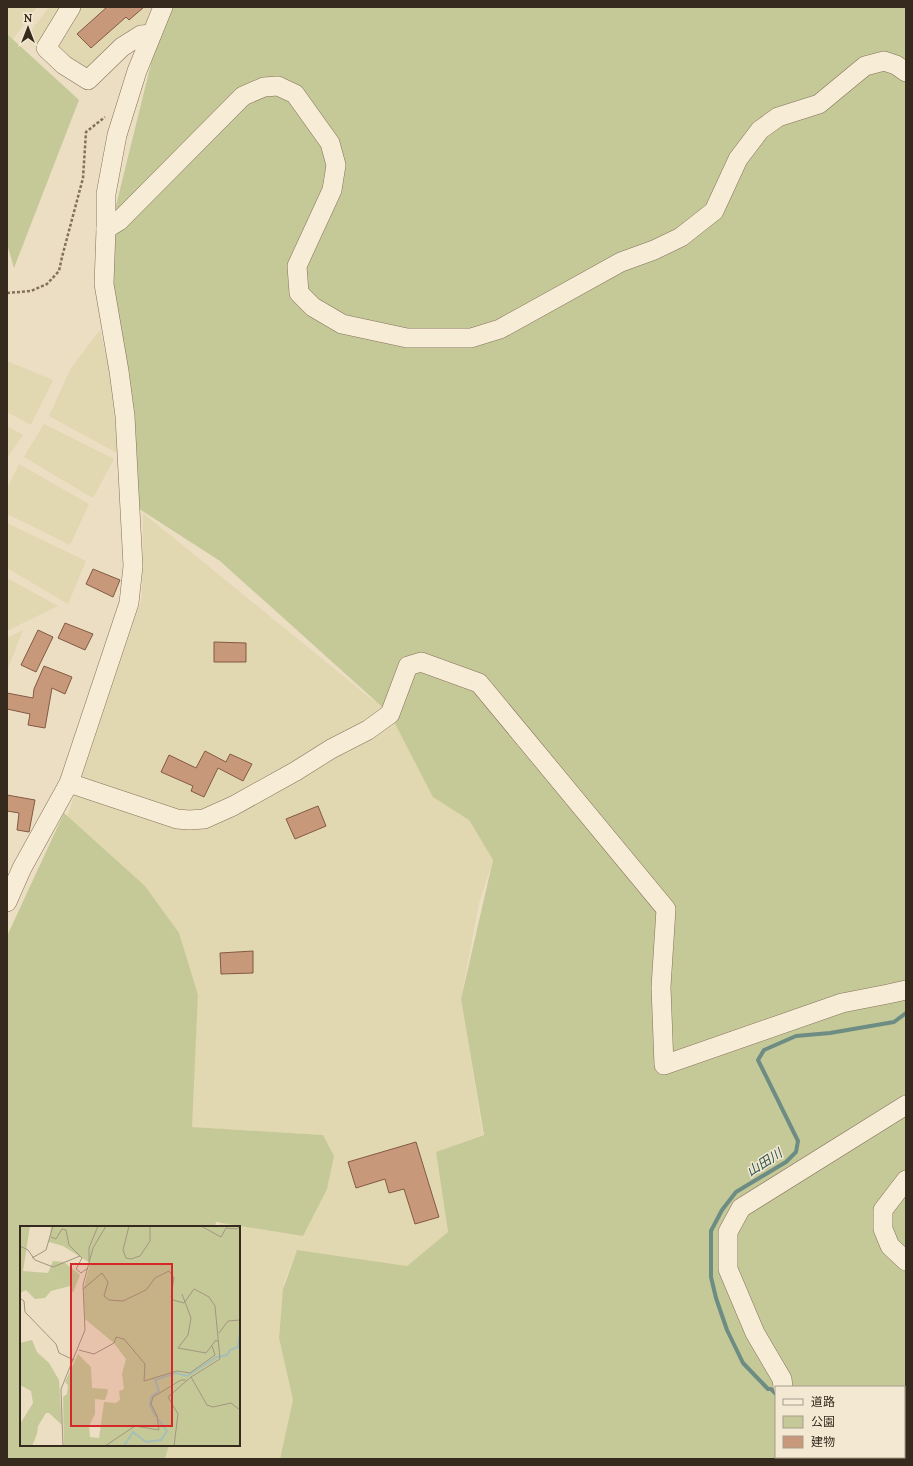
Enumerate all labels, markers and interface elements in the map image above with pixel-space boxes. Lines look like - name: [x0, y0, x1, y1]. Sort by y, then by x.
- north arrow: [8, 8, 48, 48]
- text: N: [24, 11, 33, 25]
- water label: 山田川: [743, 1144, 787, 1180]
- inset map: [20, 1226, 240, 1446]
- legend: [775, 1386, 905, 1458]
- text: 道路: [811, 1394, 835, 1409]
- text: 公園: [811, 1414, 835, 1429]
- text: 建物: [811, 1434, 835, 1449]

